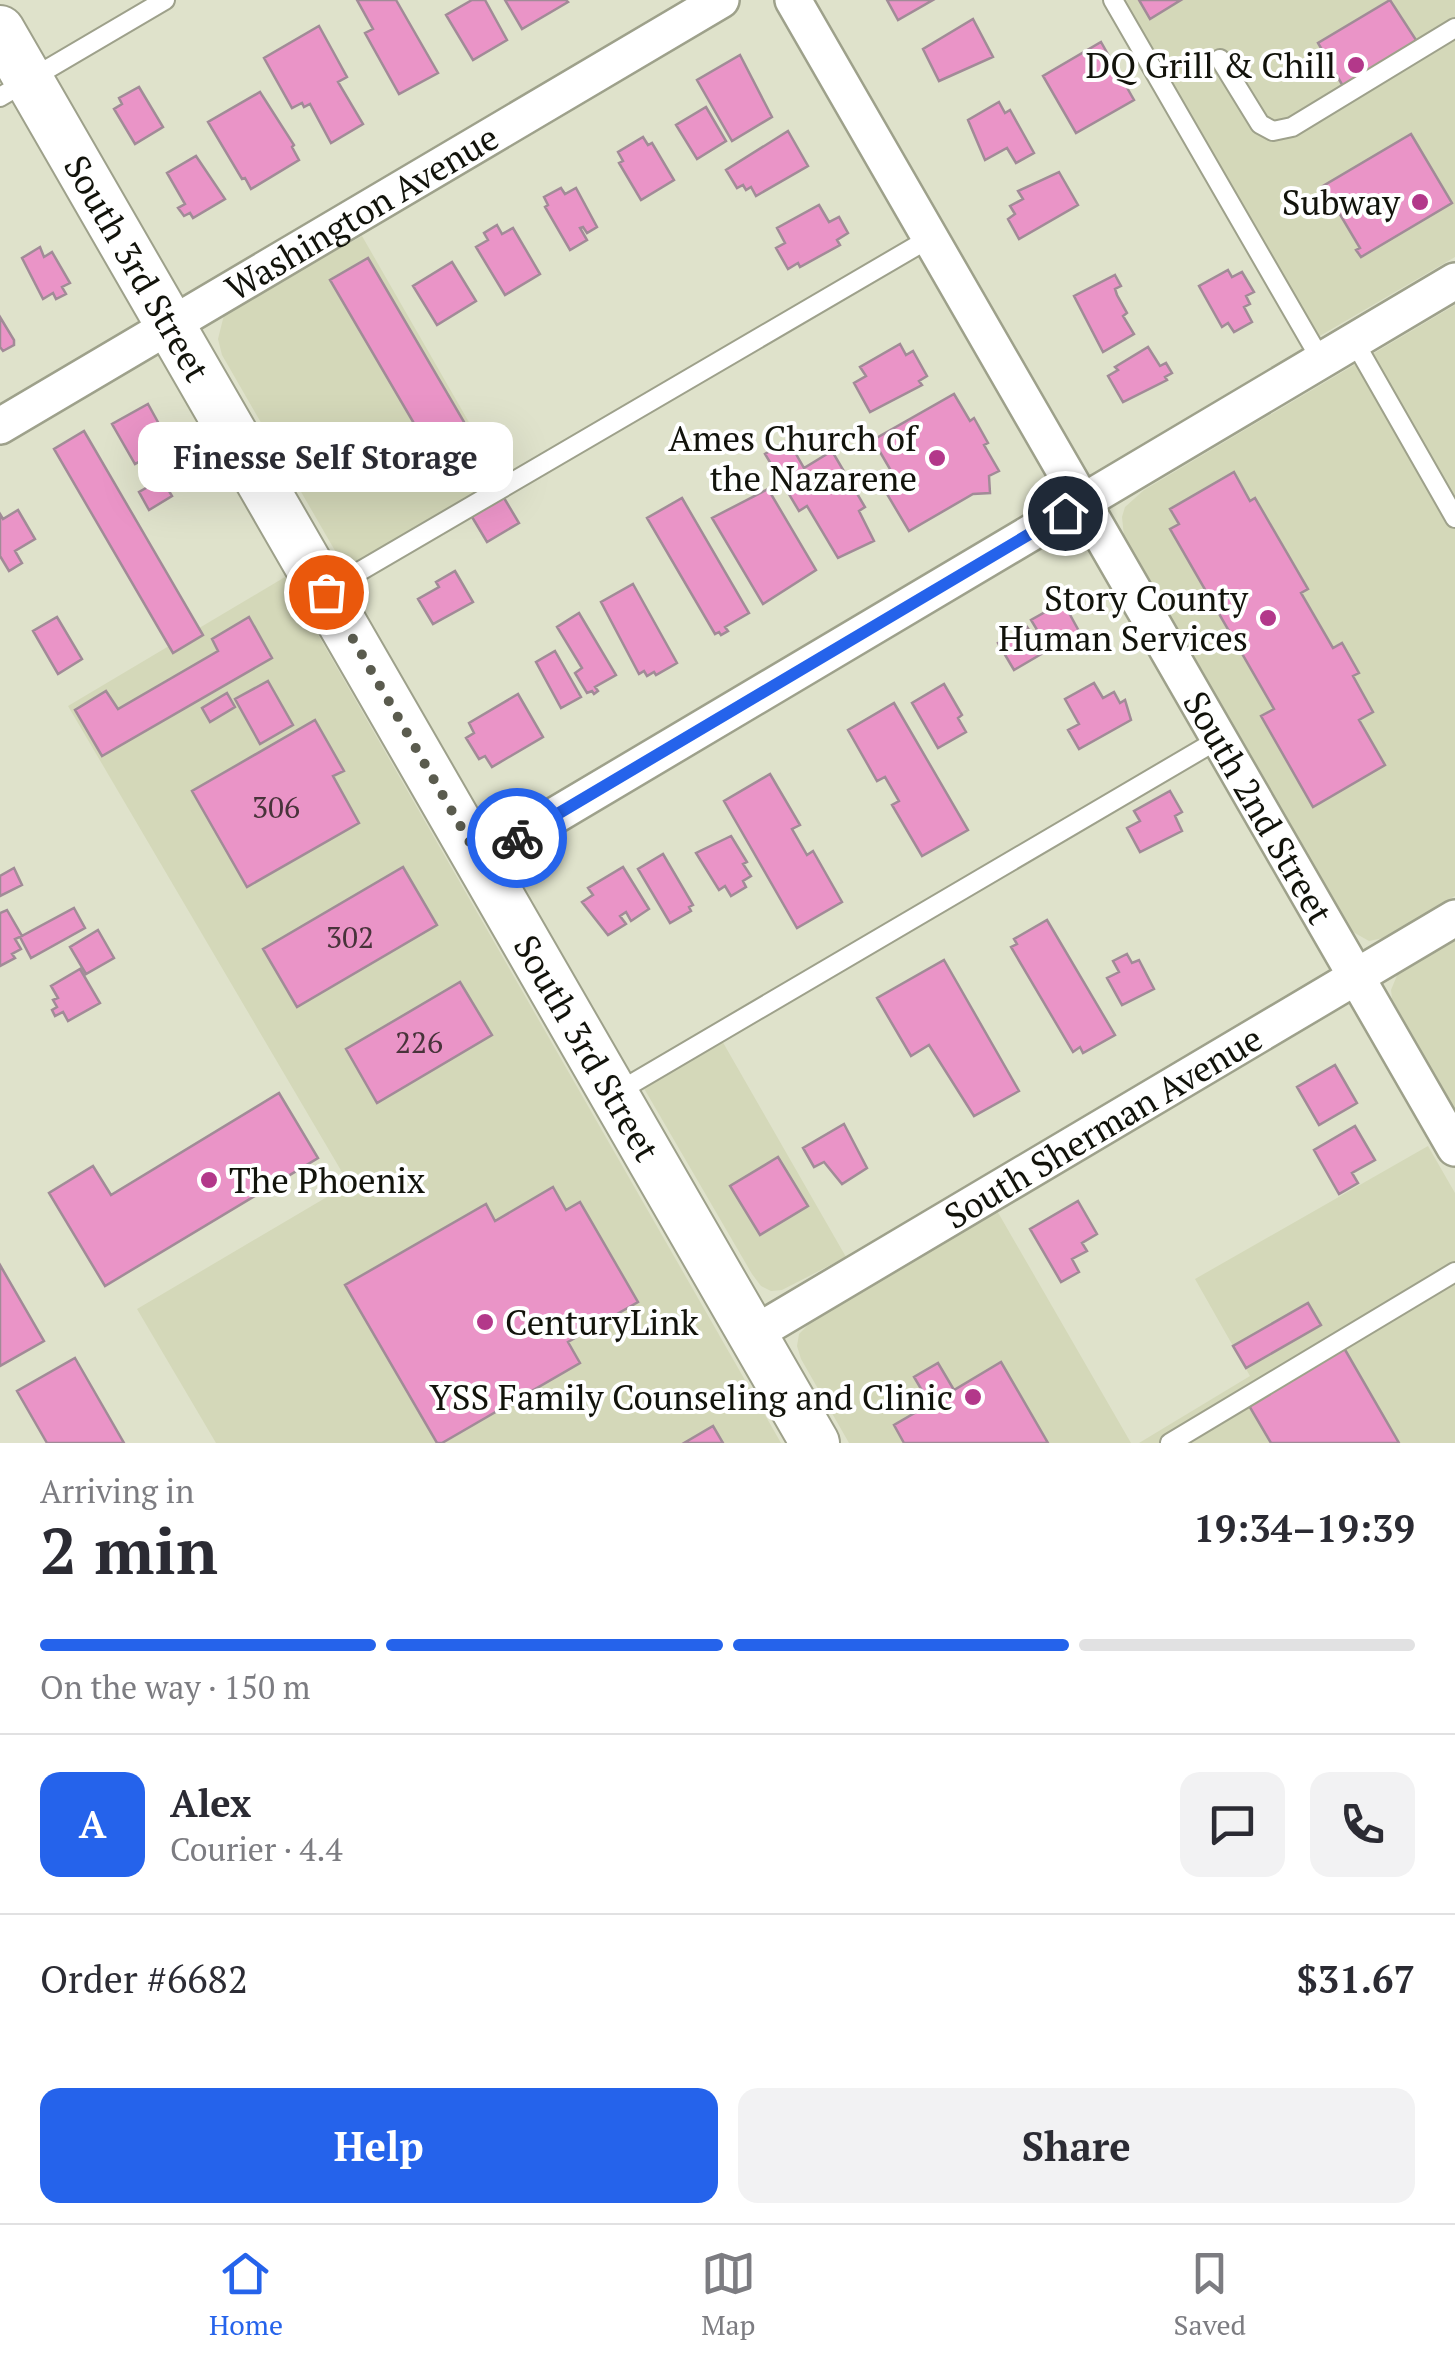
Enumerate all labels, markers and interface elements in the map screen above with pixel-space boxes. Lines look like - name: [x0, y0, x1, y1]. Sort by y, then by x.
- place label: DQ Grill & Chill: [1086, 42, 1336, 88]
- marker: DQ Grill & Chill: [1345, 54, 1367, 76]
- street label: Washington Avenue: [217, 114, 506, 311]
- street label: South 3rd Street: [54, 147, 221, 390]
- place label: Subway: [1282, 179, 1401, 225]
- marker: Subway: [1409, 191, 1431, 213]
- place label: Ames Church of the Nazarene: [668, 415, 919, 501]
- callout: Finesse Self Storage: [138, 422, 514, 492]
- text: Finesse Self Storage: [173, 436, 478, 478]
- marker: Ames Church of the Nazarene: [926, 447, 948, 469]
- pin: [1023, 471, 1108, 556]
- icon: home: [1038, 486, 1093, 541]
- pin: [284, 550, 369, 635]
- icon: bag: [299, 565, 354, 620]
- place label: Story County Human Services: [998, 575, 1249, 661]
- marker: Story County Human Services: [1257, 607, 1279, 629]
- street label: South 2nd Street: [1173, 683, 1344, 932]
- house number: 306: [252, 787, 300, 827]
- courier: [467, 788, 567, 888]
- icon: bike: [490, 811, 545, 866]
- house number: 302: [326, 917, 374, 957]
- street label: South 3rd Street: [504, 926, 670, 1169]
- street label: South Sherman Avenue: [936, 1015, 1270, 1239]
- house number: 226: [395, 1022, 443, 1062]
- place label: The Phoenix: [229, 1157, 425, 1203]
- marker: The Phoenix: [198, 1169, 220, 1191]
- place label: CenturyLink: [505, 1299, 699, 1345]
- marker: CenturyLink: [474, 1311, 496, 1333]
- place label: YSS Family Counseling and Clinic: [429, 1374, 953, 1420]
- marker: YSS Family Counseling and Clinic: [962, 1386, 984, 1408]
- text: Arriving in: [40, 1470, 194, 1512]
- text: 19:34–19:39: [1193, 1503, 1415, 1553]
- text: 2 min: [40, 1506, 218, 1593]
- text: On the way · 150 m: [40, 1666, 310, 1708]
- button: chat: [1180, 1772, 1285, 1877]
- button: phone: [1310, 1772, 1415, 1877]
- text: Alex: [170, 1778, 251, 1828]
- text: A: [79, 1799, 106, 1849]
- text: Courier · 4.4: [170, 1828, 342, 1870]
- text: Order #6682: [40, 1954, 248, 2004]
- text: $31.67: [1296, 1954, 1415, 2004]
- button: Help: [40, 2088, 718, 2203]
- button: Share: [738, 2088, 1415, 2203]
- tab: Home: [209, 2246, 283, 2343]
- tab: Map: [701, 2246, 756, 2343]
- tab: Saved: [1174, 2246, 1246, 2343]

